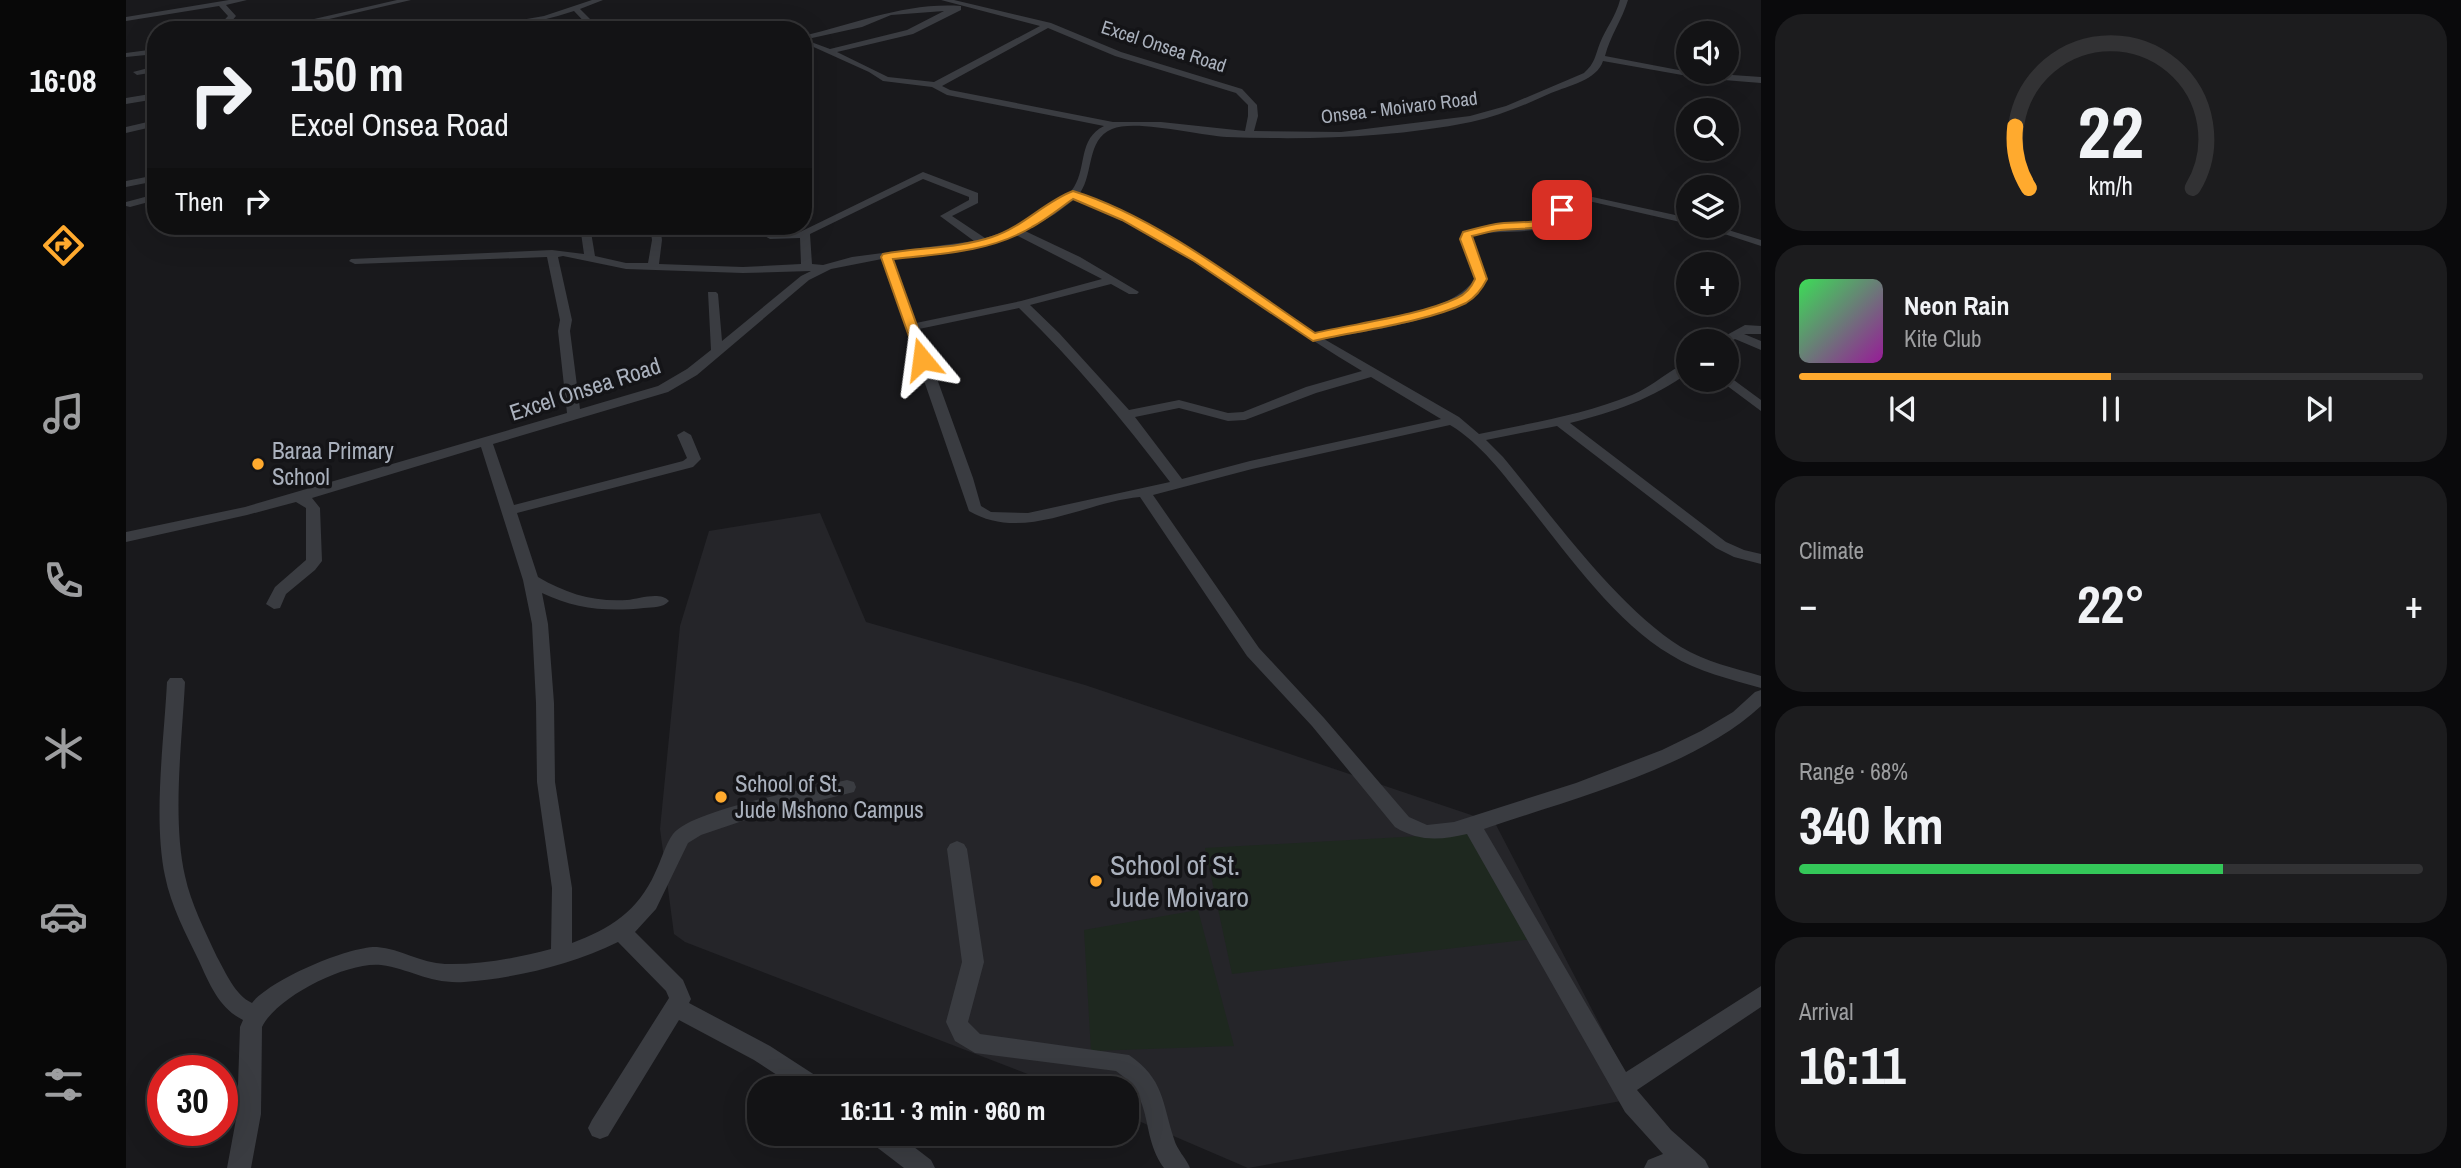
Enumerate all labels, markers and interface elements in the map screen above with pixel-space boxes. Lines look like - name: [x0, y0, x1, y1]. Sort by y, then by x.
- street label: Excel Onsea Road: [1098, 14, 1230, 78]
- map controls: [1676, 21, 1739, 392]
- button: sound: [1676, 21, 1739, 84]
- text: 150 m: [290, 40, 404, 106]
- icon: right: [175, 49, 266, 140]
- text: 16:08: [29, 59, 97, 102]
- street label: Onsea - Moivaro Road: [1319, 84, 1479, 130]
- text: 22: [2078, 84, 2144, 182]
- button: search: [1676, 98, 1739, 161]
- text: Excel Onsea Road: [290, 103, 509, 146]
- text: km/h: [2089, 169, 2133, 203]
- button: layers: [1676, 175, 1739, 238]
- pin: [1532, 180, 1592, 240]
- icon: right: [238, 182, 276, 220]
- text: Then: [175, 184, 224, 219]
- icon: arrive: [1543, 191, 1581, 229]
- icon: directions: [39, 221, 88, 270]
- button: +: [1676, 252, 1739, 315]
- text: Neon Rain: [1904, 288, 2009, 323]
- position arrow: [885, 322, 959, 396]
- text: Kite Club: [1904, 323, 1982, 354]
- button: −: [1676, 329, 1739, 392]
- street label: Excel Onsea Road: [505, 349, 664, 428]
- icon: music: [39, 389, 88, 438]
- icon: previous: [1884, 390, 1922, 428]
- icon: pause: [2092, 390, 2130, 428]
- icon: next: [2300, 390, 2338, 428]
- place label: Baraa Primary School: [272, 435, 394, 492]
- marker: Baraa Primary School: [250, 456, 266, 472]
- text: Climate: [1799, 535, 1864, 566]
- icon: phone: [39, 556, 88, 605]
- text: 22°: [2077, 569, 2145, 639]
- text: −: [1799, 579, 1817, 630]
- text: +: [2405, 579, 2423, 630]
- icon: climate: [39, 724, 88, 773]
- text: Range · 68%: [1799, 756, 1908, 787]
- place label: School of St. Jude Mshono Campus: [735, 768, 924, 825]
- marker: School of St. Jude Mshono Campus: [713, 789, 729, 805]
- text: 340 km: [1799, 790, 1944, 860]
- place label: School of St. Jude Moivaro: [1110, 846, 1249, 916]
- marker: School of St. Jude Moivaro: [1088, 873, 1104, 889]
- icon: car: [39, 892, 88, 941]
- text: Arrival: [1799, 996, 1854, 1027]
- text: 16:11: [1799, 1030, 1906, 1100]
- speed limit sign: 30: [147, 1055, 238, 1146]
- icon: filters: [39, 1060, 88, 1109]
- text: 16:11 · 3 min · 960 m: [840, 1093, 1046, 1128]

